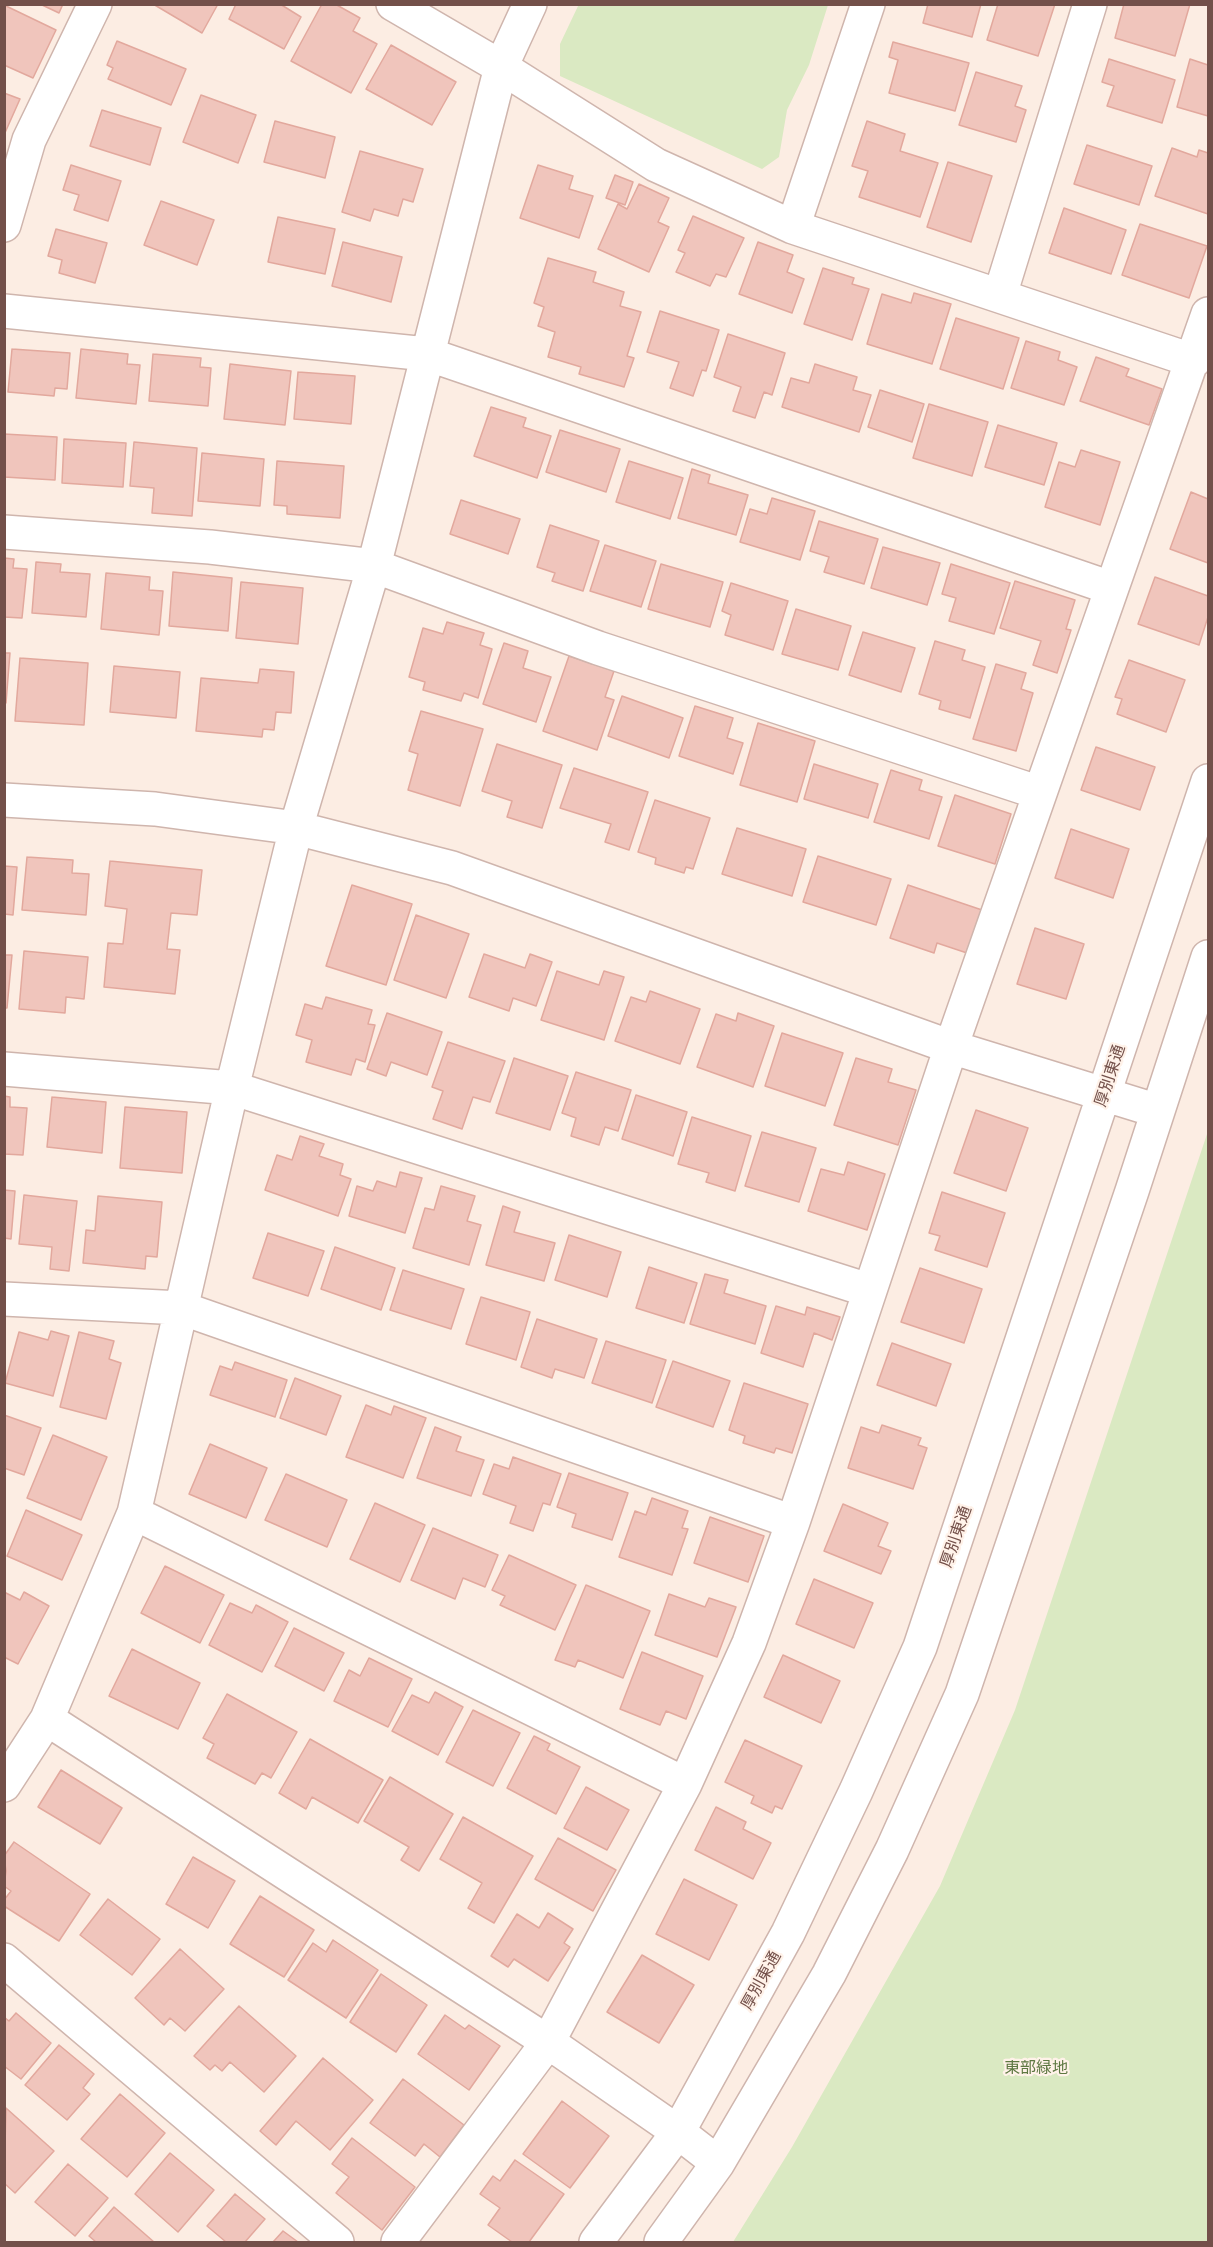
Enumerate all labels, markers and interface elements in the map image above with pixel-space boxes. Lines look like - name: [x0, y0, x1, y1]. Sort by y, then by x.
- street label: 厚別東通: [1092, 1043, 1130, 1109]
- street label: 厚別東通: [938, 1504, 976, 1570]
- street label: 厚別東通: [738, 1948, 786, 2014]
- park label: 東部緑地: [1004, 2059, 1068, 2079]

